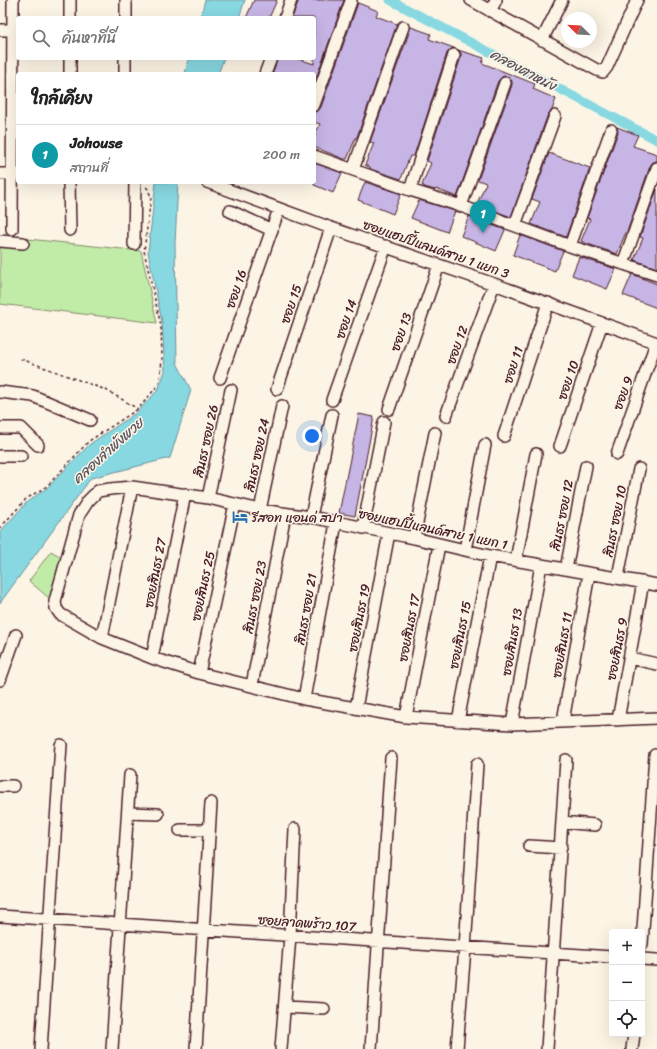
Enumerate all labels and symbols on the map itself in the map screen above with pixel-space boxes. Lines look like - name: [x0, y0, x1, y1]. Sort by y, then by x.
- north arrow: [561, 12, 597, 48]
- water label: คลองตาหนัง: [485, 42, 563, 99]
- pin: 1: [470, 200, 496, 233]
- street label: ซอยแฮปปี้แลนด์สาย 1 แยก 3: [360, 213, 512, 285]
- street label: ซอย 16: [219, 266, 253, 312]
- street label: ซอย 15: [274, 281, 308, 327]
- street label: ซอย 14: [329, 296, 363, 342]
- street label: ซอย 13: [384, 310, 418, 354]
- street label: ซอย 12: [439, 322, 475, 368]
- street label: ซอย 11: [496, 343, 530, 387]
- street label: ซอย 10: [551, 357, 585, 403]
- street label: ซอย 9: [606, 373, 640, 413]
- street label: สินธร ซอย 26: [187, 403, 225, 480]
- water label: คลองลำพังพวย: [66, 411, 151, 490]
- street label: สินธร ซอย 24: [238, 416, 276, 495]
- your location: [302, 426, 322, 446]
- street label: สินธร ซอย 12: [544, 477, 580, 554]
- street label: สินธร ซอย 10: [597, 483, 633, 560]
- street label: ซอยแฮปปี้แลนด์สาย 1 แยก 1: [356, 502, 510, 556]
- place label: รีสอท แอนด่ สปา: [251, 506, 343, 529]
- hotel icon: รีสอท แอนด่ สปา: [231, 508, 249, 526]
- street label: ซอยสินธร 27: [137, 535, 173, 610]
- street label: ซอยสินธร 25: [184, 549, 222, 623]
- street label: สินธร ซอย 23: [237, 559, 273, 636]
- street label: สินธร ซอย 21: [288, 571, 324, 647]
- street label: ซอยสินธร 19: [341, 582, 377, 654]
- street label: ซอยสินธร 17: [391, 591, 427, 664]
- street label: ซอยสินธร 15: [442, 599, 478, 671]
- street label: ซอยสินธร 13: [495, 606, 529, 678]
- street label: ซอยสินธร 11: [545, 610, 579, 680]
- street label: ซอยสินธร 9: [600, 616, 634, 682]
- street label: ซอยลาดพร้าว 107: [257, 908, 358, 938]

